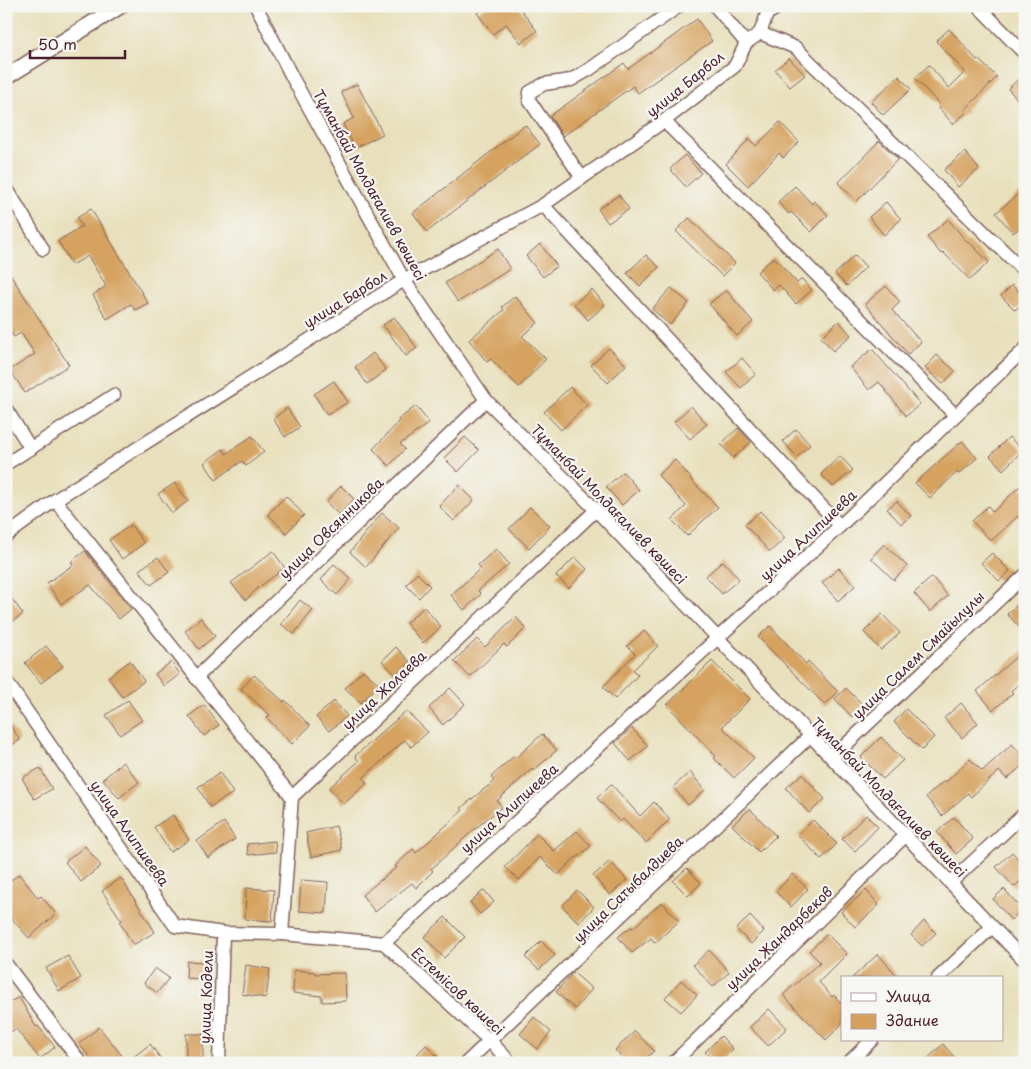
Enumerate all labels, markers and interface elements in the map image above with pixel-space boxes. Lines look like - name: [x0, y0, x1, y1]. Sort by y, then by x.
- scale bar: [30, 28, 125, 60]
- text: 50 m: [38, 32, 77, 55]
- street label: улица Барбол: [642, 46, 728, 122]
- street label: Тұманбай Молдағалиев көшесі: [308, 85, 432, 285]
- street label: улица Барбол: [299, 265, 391, 333]
- street label: Тұманбай Молдағалиев көшесі: [526, 419, 692, 589]
- street label: улица Овсянникова: [274, 472, 388, 583]
- street label: улица Алипшеева: [755, 484, 861, 585]
- street label: улица Салем Смайылулы: [847, 586, 989, 724]
- street label: улица Жолаева: [337, 645, 431, 735]
- street label: Тұманбай Молдағалиев көшесі: [806, 712, 972, 882]
- street label: улица Алипшеева: [455, 758, 563, 858]
- street label: улица Алипшеева: [85, 776, 175, 891]
- street label: улица Сатыбалдиева: [568, 831, 688, 947]
- street label: улица Жандарбеков: [721, 881, 837, 995]
- street label: Естемісов көшесі: [407, 942, 509, 1040]
- street label: улица Кодели: [194, 950, 218, 1044]
- legend: [841, 976, 1004, 1042]
- text: Улица: [886, 984, 931, 1007]
- text: Здание: [886, 1008, 939, 1031]

